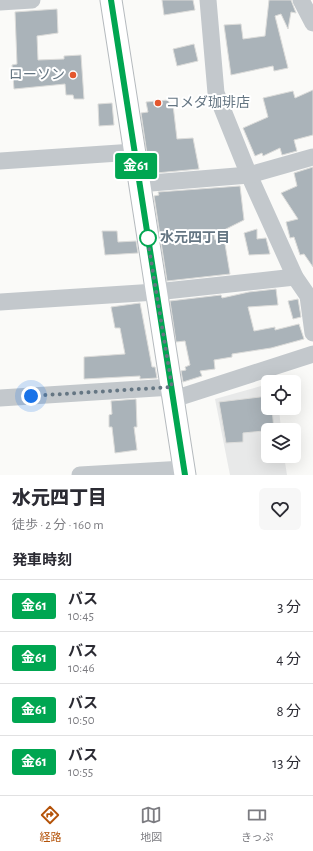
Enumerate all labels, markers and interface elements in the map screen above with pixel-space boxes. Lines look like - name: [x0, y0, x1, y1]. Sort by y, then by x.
- place label: ローソン: [9, 68, 65, 82]
- marker: ローソン: [68, 70, 78, 80]
- place label: コメダ珈琲店: [166, 95, 250, 110]
- marker: コメダ珈琲店: [153, 98, 163, 108]
- line badge: 金61: [113, 153, 159, 179]
- text: 金61: [123, 159, 149, 173]
- marker: 水元四丁目: [139, 229, 157, 247]
- place label: 水元四丁目: [160, 230, 230, 245]
- map controls: [261, 375, 301, 463]
- button: locate: [261, 375, 301, 415]
- your location: [21, 386, 41, 406]
- button: layers: [261, 423, 301, 463]
- button: heart: [259, 488, 301, 530]
- text: 水元四丁目: [12, 489, 107, 508]
- text: 徒歩 · 2 分 · 160 m: [12, 519, 104, 532]
- text: 発車時刻: [12, 553, 72, 568]
- text: バス: [68, 592, 98, 607]
- text: 金61: [21, 599, 47, 613]
- text: 3 分: [277, 600, 301, 615]
- text: 10:45: [68, 610, 94, 623]
- text: バス: [68, 644, 98, 659]
- text: 金61: [21, 651, 47, 665]
- text: 4 分: [276, 652, 301, 667]
- text: 10:46: [68, 662, 95, 675]
- text: バス: [68, 696, 98, 711]
- text: 金61: [21, 703, 47, 717]
- text: 8 分: [276, 704, 301, 719]
- text: 10:50: [68, 714, 95, 727]
- text: バス: [68, 748, 98, 763]
- text: 金61: [21, 755, 47, 769]
- text: 13 分: [272, 756, 301, 771]
- text: 10:55: [68, 766, 93, 779]
- tab: 経路: [39, 804, 61, 844]
- tab: 地図: [140, 804, 162, 844]
- tab: きっぷ: [241, 804, 274, 844]

